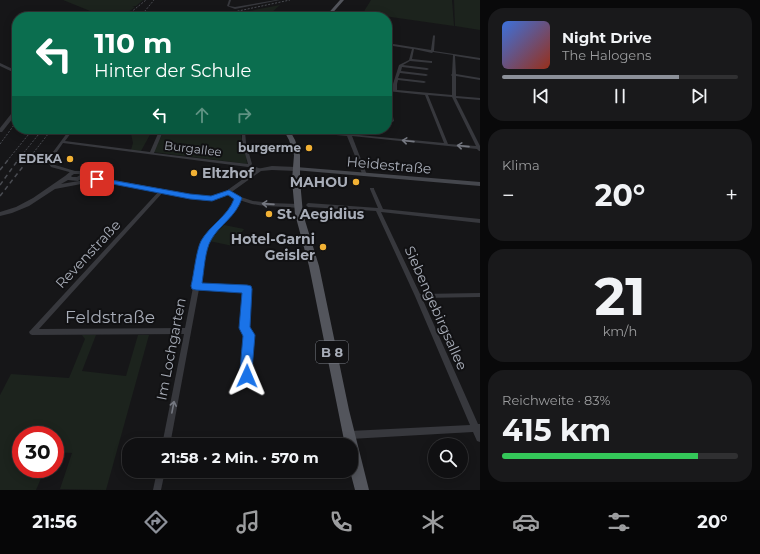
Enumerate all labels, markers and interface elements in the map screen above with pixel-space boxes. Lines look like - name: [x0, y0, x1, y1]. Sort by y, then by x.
- text: 110 m: [94, 26, 172, 60]
- icon: left: [28, 28, 80, 80]
- text: Night Drive: [562, 28, 652, 47]
- text: The Halogens: [562, 47, 651, 63]
- text: Hinter der Schule: [94, 60, 251, 82]
- icon: previous: [530, 85, 552, 107]
- icon: pause: [609, 85, 631, 107]
- icon: next: [688, 85, 710, 107]
- icon: left: [149, 104, 171, 126]
- icon: ahead: [191, 104, 213, 126]
- icon: right: [233, 104, 255, 126]
- one-way arrow: [402, 137, 415, 145]
- street label: Burgallee: [163, 138, 223, 159]
- place label: burgerme: [238, 140, 301, 155]
- marker: burgerme: [304, 143, 314, 153]
- one-way arrow: [457, 143, 470, 150]
- place label: EDEKA: [18, 151, 63, 166]
- street label: Heidestraße: [346, 152, 432, 178]
- marker: EDEKA: [65, 154, 75, 164]
- text: Klima: [502, 157, 540, 173]
- pin: [80, 162, 114, 196]
- place label: Eltzhof: [202, 164, 254, 182]
- icon: arrive: [86, 168, 108, 190]
- marker: Eltzhof: [189, 168, 199, 178]
- place label: MAHOU: [290, 173, 348, 191]
- marker: MAHOU: [351, 177, 361, 187]
- text: 20°: [595, 177, 645, 214]
- text: −: [502, 182, 515, 209]
- text: +: [725, 182, 738, 209]
- one-way arrow: [262, 200, 275, 207]
- place label: St. Aegidius: [277, 205, 365, 223]
- marker: St. Aegidius: [264, 209, 274, 219]
- street label: Revenstraße: [52, 216, 124, 292]
- place label: Hotel-Garni Geisler: [231, 230, 315, 264]
- marker: Hotel-Garni Geisler: [318, 242, 328, 252]
- street label: Siebengebirgsallee: [401, 243, 471, 373]
- text: 21: [594, 265, 646, 328]
- street label: Im Lochgarten: [152, 296, 190, 402]
- street label: Feldstraße: [65, 307, 155, 327]
- text: km/h: [603, 323, 637, 339]
- road number: B 8: [316, 341, 348, 363]
- position arrow: [226, 355, 268, 397]
- text: Reichweite · 83%: [502, 392, 610, 408]
- one-way arrow: [169, 401, 177, 414]
- text: 415 km: [502, 412, 611, 449]
- speed limit sign: 30: [12, 426, 64, 478]
- map controls: [428, 438, 468, 478]
- button: search: [428, 438, 468, 478]
- text: 21:58 · 2 Min. · 570 m: [161, 448, 319, 467]
- icon: directions: [142, 508, 170, 536]
- icon: music: [234, 508, 262, 536]
- icon: phone: [327, 508, 355, 536]
- icon: climate: [419, 508, 447, 536]
- icon: car: [512, 508, 540, 536]
- icon: filters: [605, 508, 633, 536]
- text: 21:56: [32, 511, 77, 533]
- text: 20°: [697, 511, 728, 533]

